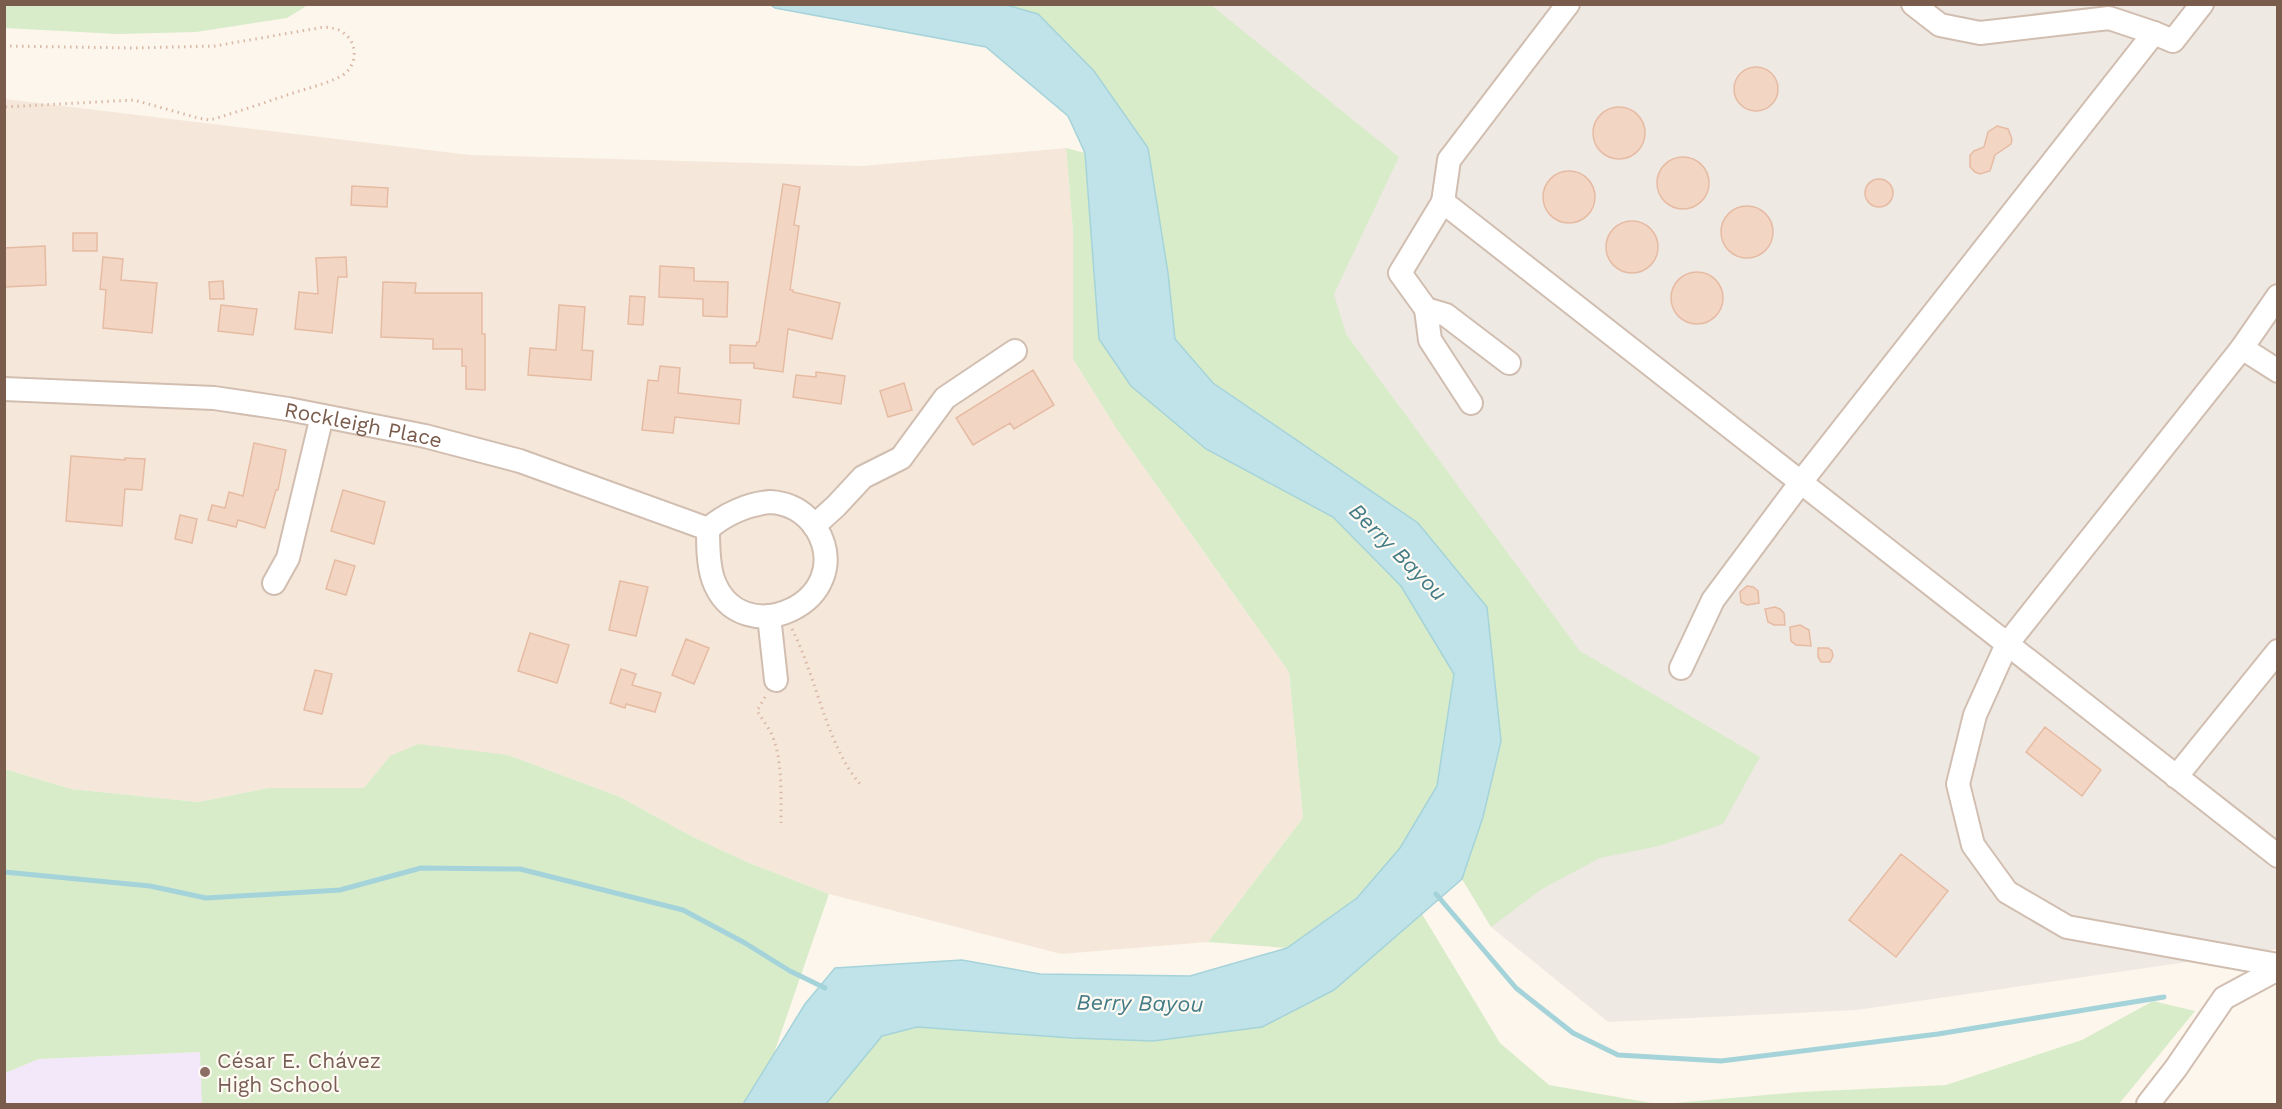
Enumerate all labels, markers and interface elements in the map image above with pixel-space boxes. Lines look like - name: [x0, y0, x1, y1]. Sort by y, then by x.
- street label: Rockleigh Place: [282, 396, 445, 453]
- water label: Berry Bayou: [1344, 498, 1452, 606]
- water label: Berry Bayou: [1076, 989, 1204, 1017]
- place label: César E. Chávez High School: [217, 1048, 381, 1097]
- marker: César E. Chávez High School: [198, 1065, 212, 1079]

